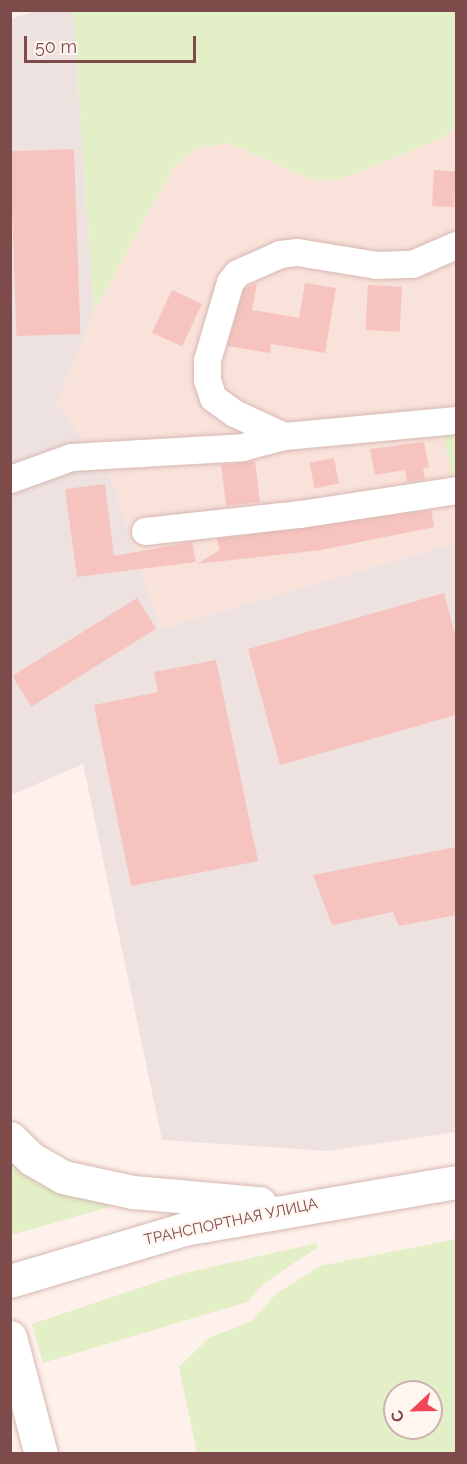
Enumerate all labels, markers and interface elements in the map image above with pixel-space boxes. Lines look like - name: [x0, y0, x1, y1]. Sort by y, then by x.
- scale bar: [27, 24, 200, 62]
- text: 50 m: [35, 36, 77, 57]
- street label: ТРАНСПОРТНАЯ УЛИЦА: [143, 1195, 319, 1249]
- north arrow: [383, 1380, 443, 1440]
- text: С: [387, 1408, 409, 1425]

